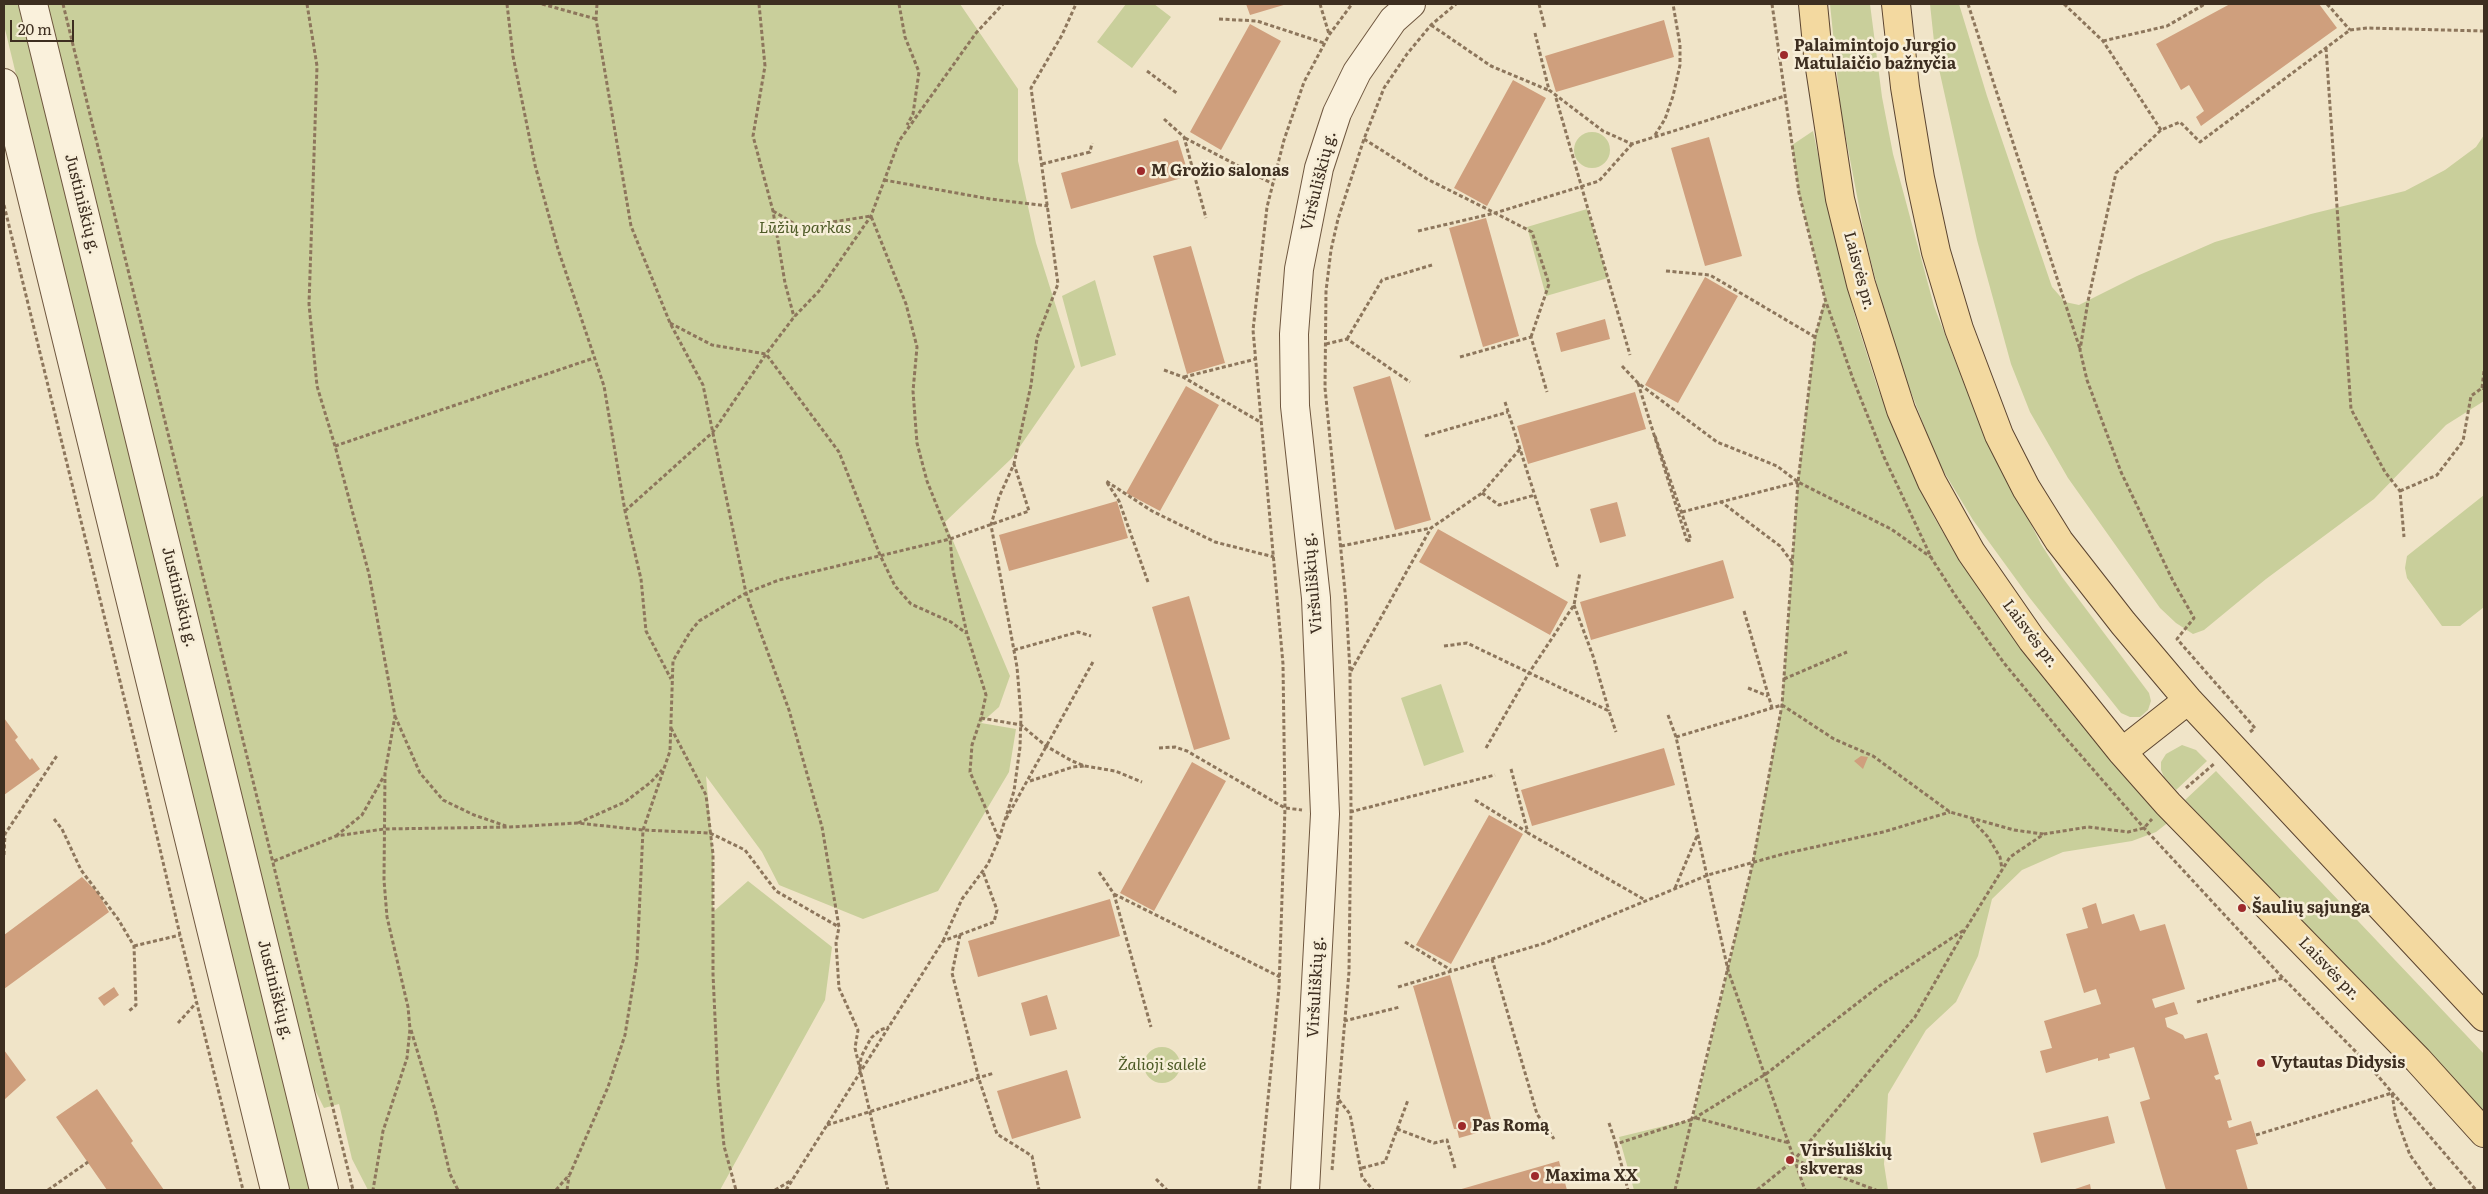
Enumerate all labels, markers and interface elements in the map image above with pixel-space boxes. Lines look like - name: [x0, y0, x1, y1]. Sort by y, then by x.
- scale bar: [12, 10, 76, 42]
- text: 20 m: [18, 17, 52, 40]
- place label: Palaimintojo Jurgio Matulaičio bažnyčia: [1794, 36, 1956, 74]
- marker: Palaimintojo Jurgio Matulaičio bažnyčia: [1778, 49, 1790, 61]
- street label: Viršuliškių g.: [1297, 129, 1341, 233]
- street label: Justiniškių g.: [60, 152, 104, 256]
- place label: M Grožio salonas: [1151, 161, 1289, 181]
- marker: M Grožio salonas: [1135, 165, 1147, 177]
- park label: Lūžių parkas: [759, 218, 851, 238]
- street label: Laisvės pr.: [1839, 230, 1879, 312]
- street label: Viršuliškių g.: [1299, 531, 1327, 635]
- street label: Justiniškių g.: [157, 545, 201, 649]
- street label: Laisvės pr.: [1998, 596, 2062, 672]
- place label: Šaulių sąjunga: [2252, 898, 2370, 918]
- marker: Šaulių sąjunga: [2236, 902, 2248, 914]
- street label: Laisvės pr.: [2294, 933, 2364, 1005]
- street label: Viršuliškių g.: [1304, 936, 1328, 1038]
- street label: Justiniškių g.: [253, 938, 297, 1042]
- place label: Vytautas Didysis: [2271, 1053, 2405, 1073]
- park label: Žalioji salelė: [1118, 1055, 1206, 1075]
- marker: Vytautas Didysis: [2255, 1057, 2267, 1069]
- place label: Pas Romą: [1472, 1116, 1549, 1136]
- marker: Pas Romą: [1456, 1120, 1468, 1132]
- place label: Viršuliškių skveras: [1800, 1141, 1892, 1179]
- marker: Viršuliškių skveras: [1784, 1154, 1796, 1166]
- place label: Maxima XX: [1545, 1166, 1638, 1186]
- marker: Maxima XX: [1529, 1170, 1541, 1182]

